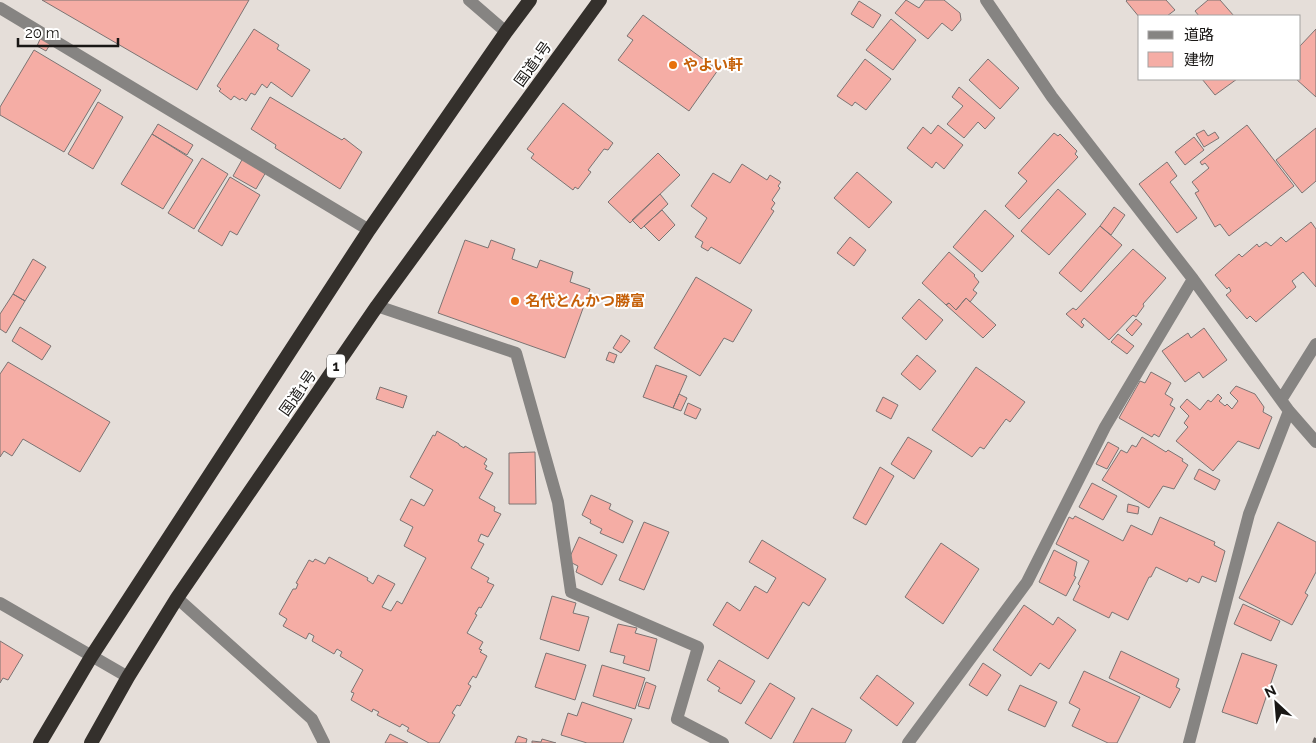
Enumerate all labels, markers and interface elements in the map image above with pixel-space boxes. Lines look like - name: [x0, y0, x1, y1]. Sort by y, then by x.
- scale bar: [18, 15, 118, 47]
- legend: [1138, 15, 1301, 80]
- text: 20 m: [25, 24, 60, 42]
- text: 道路: [1184, 26, 1214, 44]
- street label: 国道1号: [511, 38, 555, 90]
- text: 建物: [1184, 51, 1214, 69]
- place label: やよい軒: [683, 56, 743, 74]
- marker: やよい軒: [667, 59, 679, 71]
- place label: 名代とんかつ勝富: [525, 292, 645, 310]
- marker: 名代とんかつ勝富: [509, 295, 521, 307]
- road number: 1: [327, 354, 345, 378]
- street label: 国道1号: [276, 367, 320, 419]
- north arrow: [1251, 678, 1301, 728]
- text: N: [1262, 682, 1279, 701]

